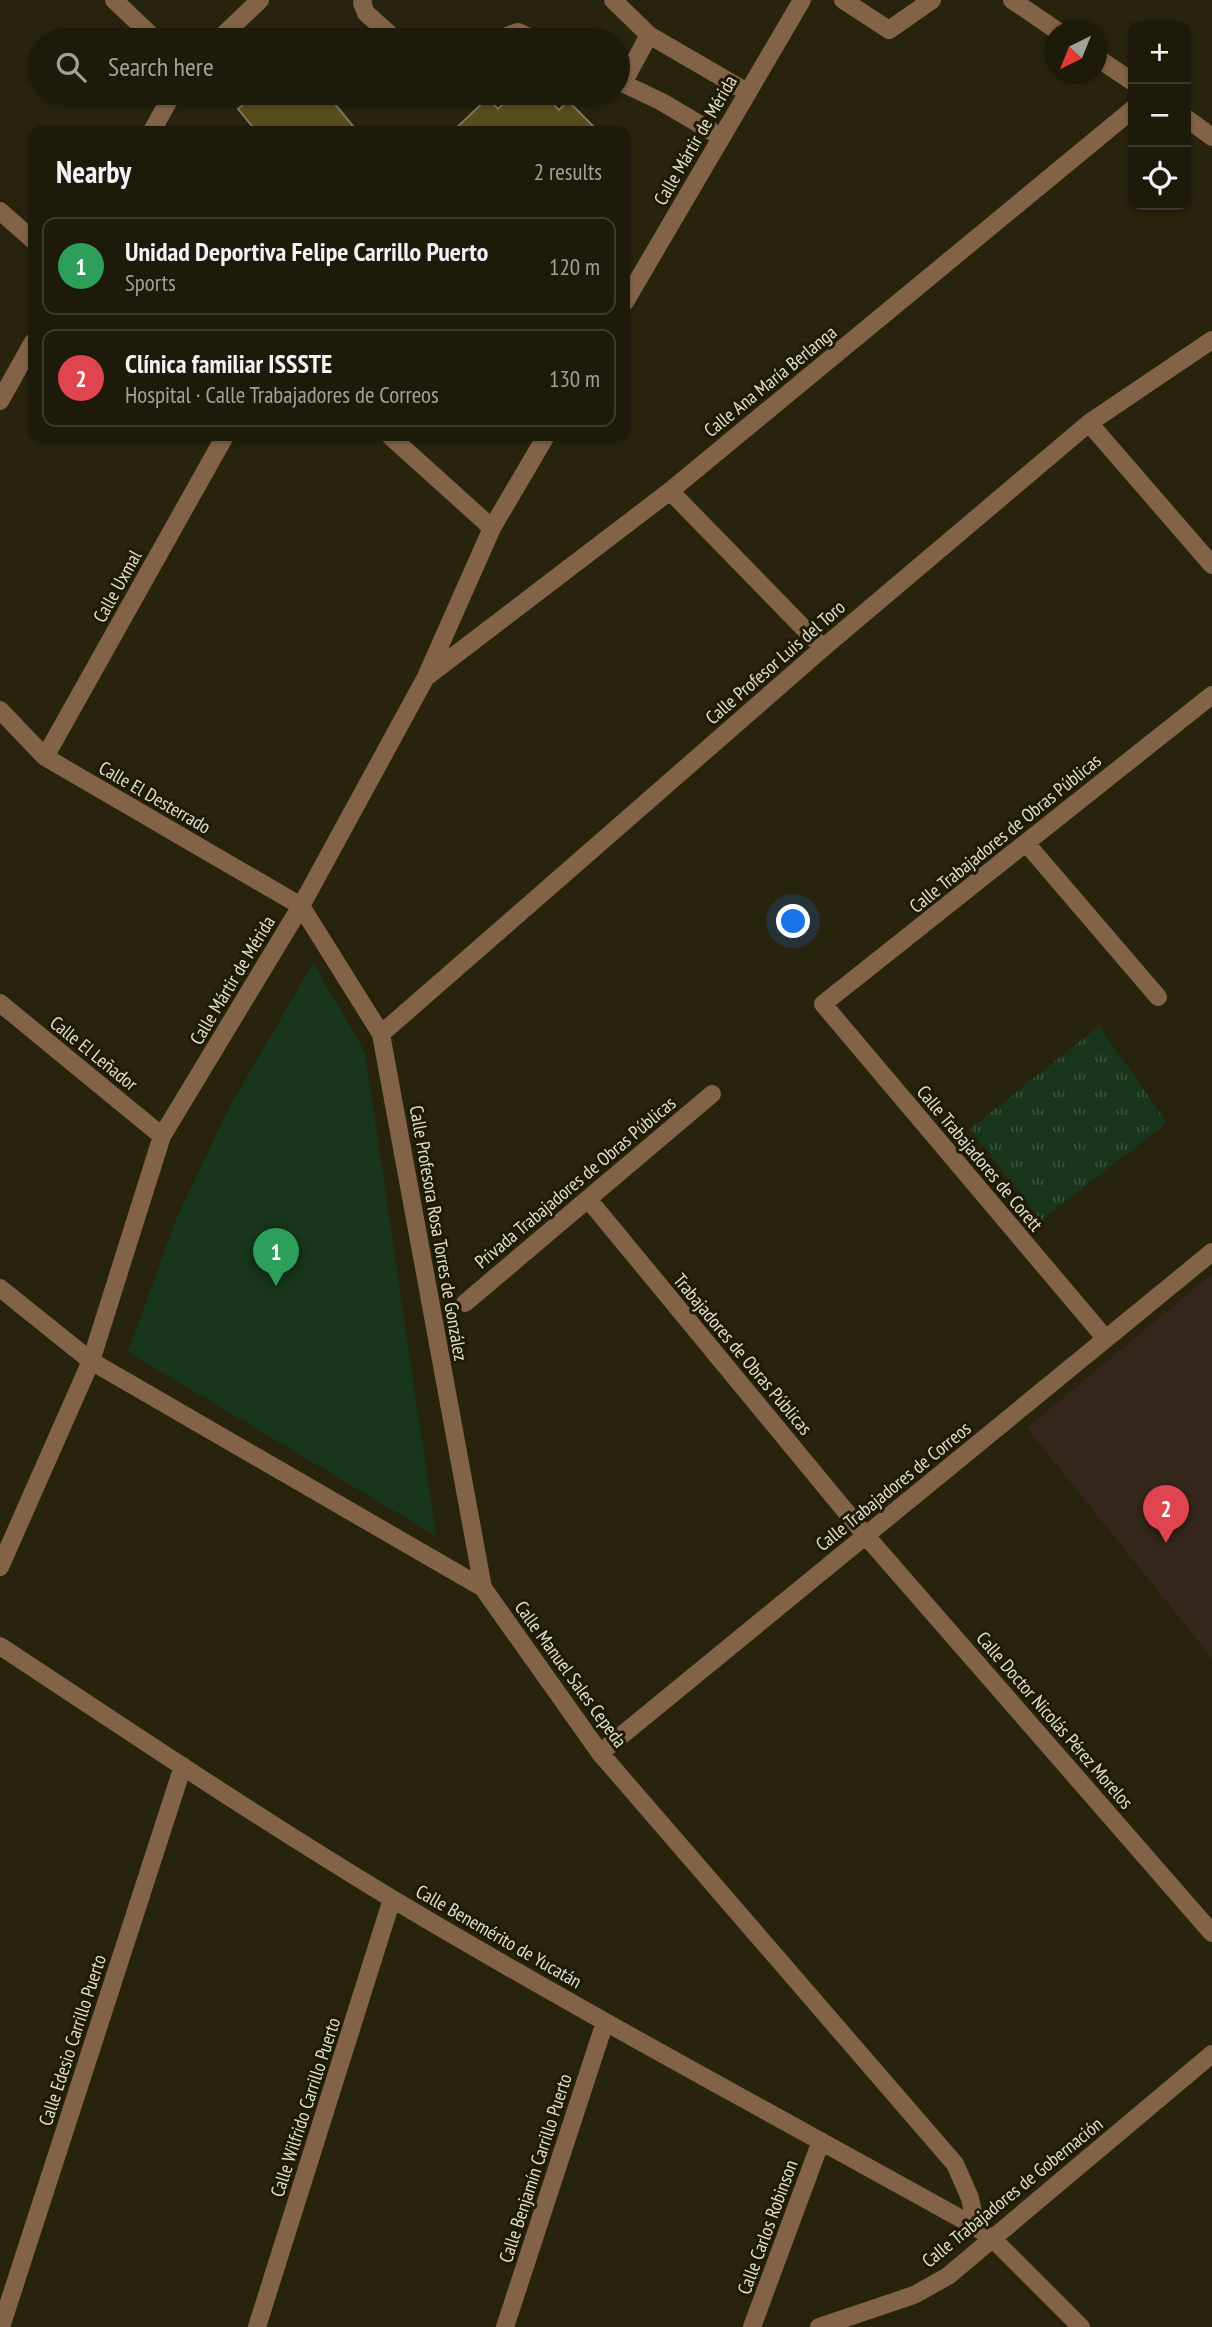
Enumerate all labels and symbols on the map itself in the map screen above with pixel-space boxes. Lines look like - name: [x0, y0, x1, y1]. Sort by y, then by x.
- north arrow: [1044, 21, 1107, 84]
- street label: Calle Mártir de Mérida: [648, 71, 742, 209]
- street label: Calle Ana María Berlanga: [699, 320, 841, 442]
- street label: Calle Uxmal: [87, 545, 147, 626]
- street label: Calle Profesor Luis del Toro: [700, 595, 850, 729]
- street label: Calle Trabajadores de Obras Públicas: [904, 748, 1106, 918]
- street label: Calle El Desterrado: [95, 755, 215, 839]
- your location: [776, 904, 810, 938]
- street label: Calle Mártir de Mérida: [184, 911, 280, 1049]
- street label: Calle El Leñador: [45, 1010, 143, 1096]
- street label: Calle Trabajadores de Corett: [912, 1080, 1049, 1237]
- street label: Privada Trabajadores de Obras Públicas: [469, 1091, 681, 1273]
- street label: Calle Profesora Rosa Torres de González: [405, 1103, 473, 1363]
- pin: 1: [253, 1228, 299, 1286]
- street label: Trabajadores de Obras Públicas: [668, 1268, 818, 1440]
- street label: Calle Trabajadores de Correos: [811, 1416, 975, 1556]
- pin: 2: [1143, 1485, 1189, 1543]
- street label: Calle Manuel Sales Cepeda: [510, 1596, 632, 1752]
- street label: Calle Doctor Nicolás Pérez Morelos: [971, 1626, 1139, 1814]
- street label: Calle Benemérito de Yucatán: [412, 1879, 586, 1993]
- street label: Calle Edesio Carrillo Puerto: [33, 1951, 111, 2129]
- street label: Calle Wilfrido Carrillo Puerto: [265, 2014, 345, 2200]
- street label: Calle Benjamín Carrillo Puerto: [493, 2070, 577, 2266]
- street label: Calle Trabajadores de Gobernación: [917, 2112, 1107, 2272]
- street label: Calle Carlos Robinson: [732, 2156, 802, 2298]

